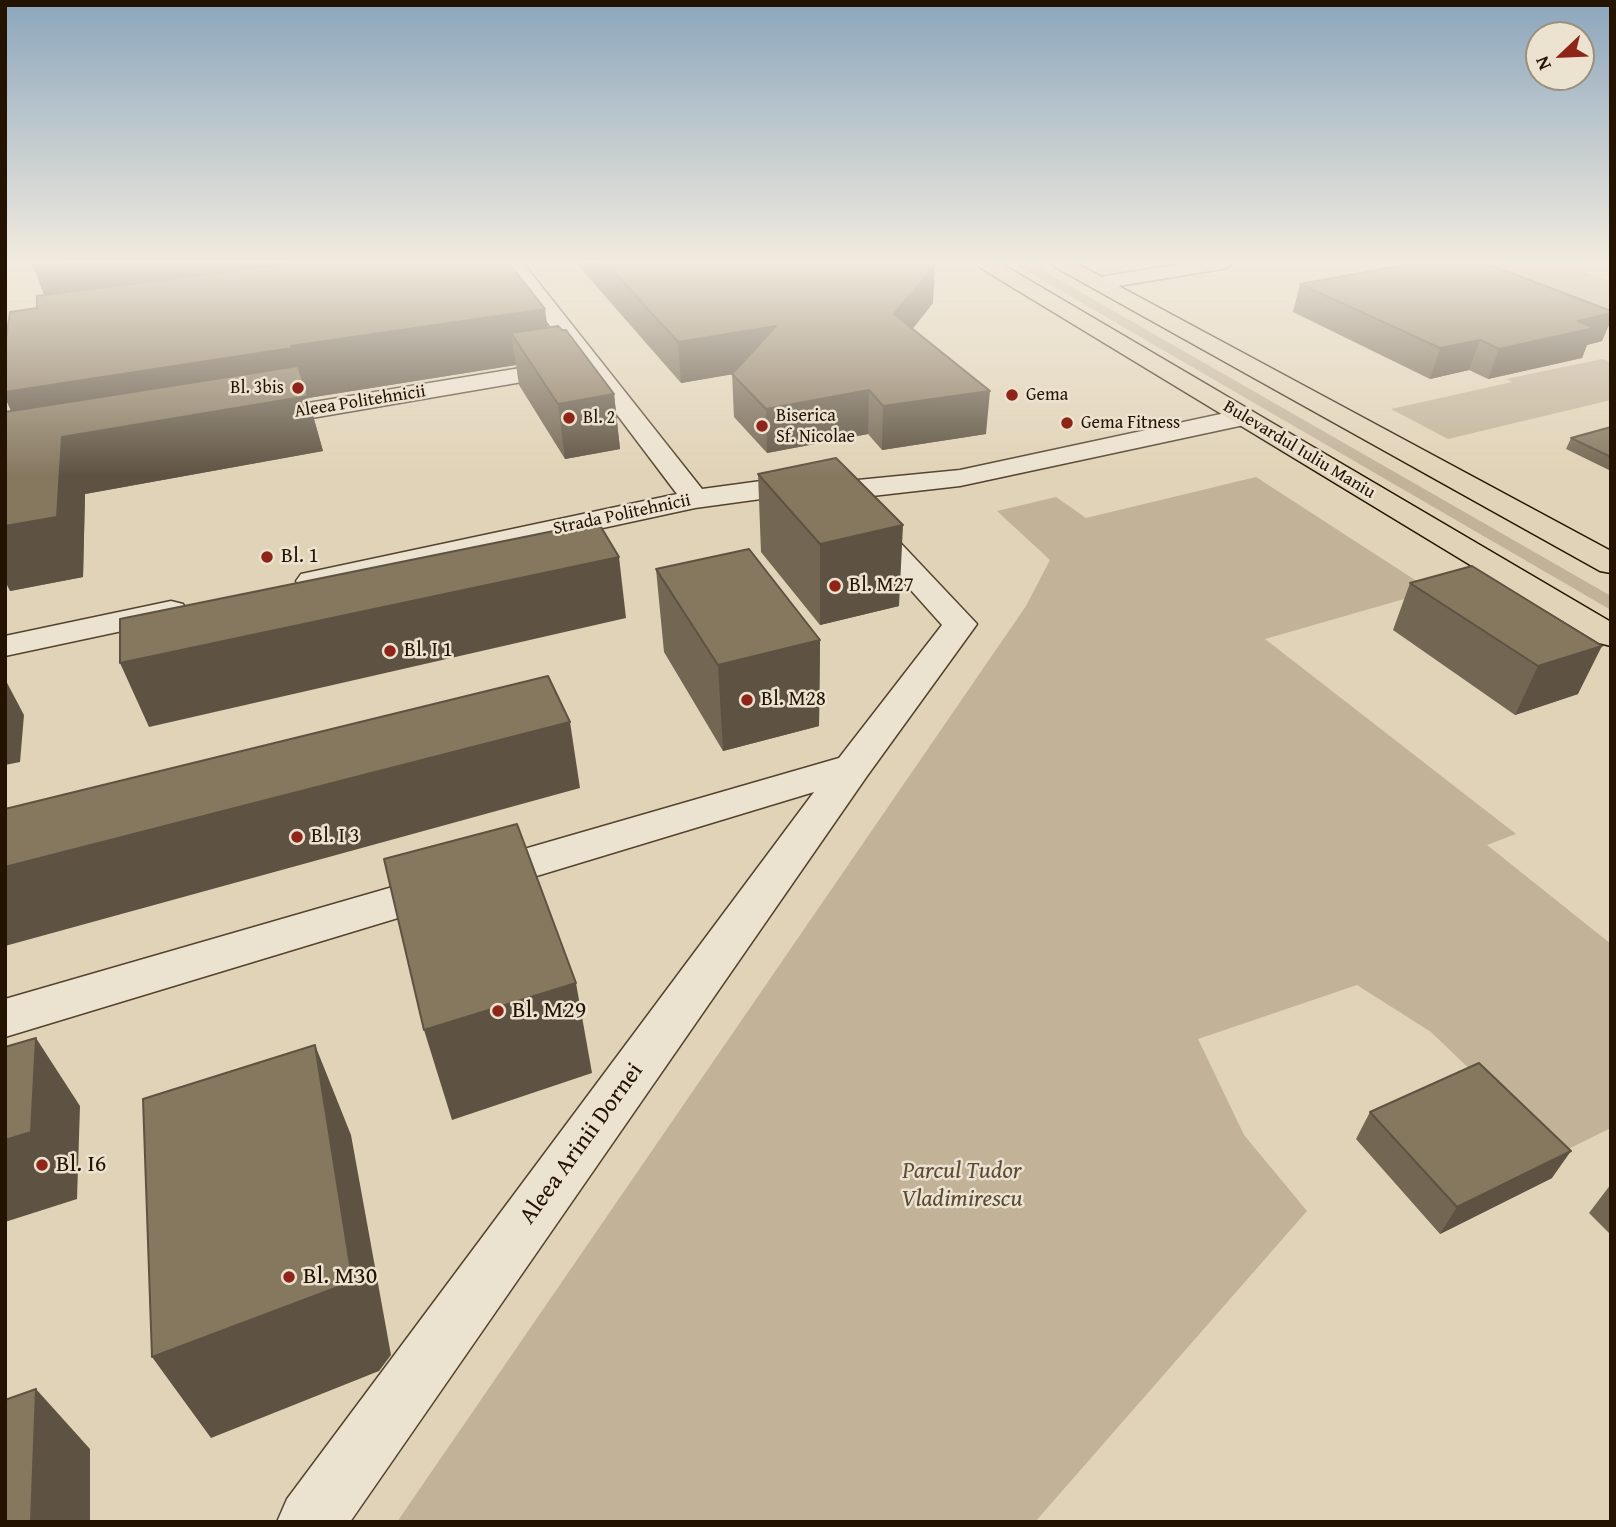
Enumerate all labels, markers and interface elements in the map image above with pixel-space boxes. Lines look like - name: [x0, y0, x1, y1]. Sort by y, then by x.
- north arrow: [1525, 21, 1595, 91]
- text: N: [1527, 52, 1558, 75]
- place label: Bl. 3bis: [230, 377, 284, 399]
- marker: Bl. 3bis: [290, 380, 306, 396]
- street label: Aleea Politehnicii: [293, 381, 427, 423]
- place label: Gema: [1026, 384, 1068, 406]
- marker: Gema: [1004, 387, 1020, 403]
- street label: Bulevardul Iuliu Maniu: [1219, 396, 1379, 504]
- place label: Biserica Sf. Nicolae: [776, 405, 855, 448]
- place label: Bl. 2: [583, 407, 615, 429]
- marker: Bl. 2: [561, 410, 577, 426]
- place label: Gema Fitness: [1081, 412, 1180, 434]
- marker: Gema Fitness: [1059, 415, 1075, 431]
- marker: Biserica Sf. Nicolae: [754, 418, 770, 434]
- street label: Strada Politehnicii: [551, 490, 693, 540]
- place label: Bl. 1: [281, 544, 319, 570]
- marker: Bl. 1: [259, 549, 275, 565]
- place label: Bl. M27: [849, 573, 914, 599]
- marker: Bl. M27: [827, 578, 843, 594]
- place label: Bl. I 1: [404, 638, 453, 664]
- marker: Bl. I 1: [382, 643, 398, 659]
- place label: Bl. M28: [761, 687, 826, 713]
- marker: Bl. M28: [739, 692, 755, 708]
- place label: Bl. I 3: [311, 824, 360, 850]
- marker: Bl. I 3: [289, 829, 305, 845]
- place label: Bl. M29: [512, 997, 586, 1025]
- marker: Bl. M29: [490, 1003, 506, 1019]
- street label: Aleea Arinii Dornei: [514, 1058, 650, 1230]
- place label: Bl. I6: [56, 1151, 106, 1179]
- marker: Bl. I6: [34, 1157, 50, 1173]
- park label: Parcul Tudor Vladimirescu: [901, 1158, 1023, 1214]
- place label: Bl. M30: [303, 1263, 377, 1291]
- marker: Bl. M30: [281, 1269, 297, 1285]

